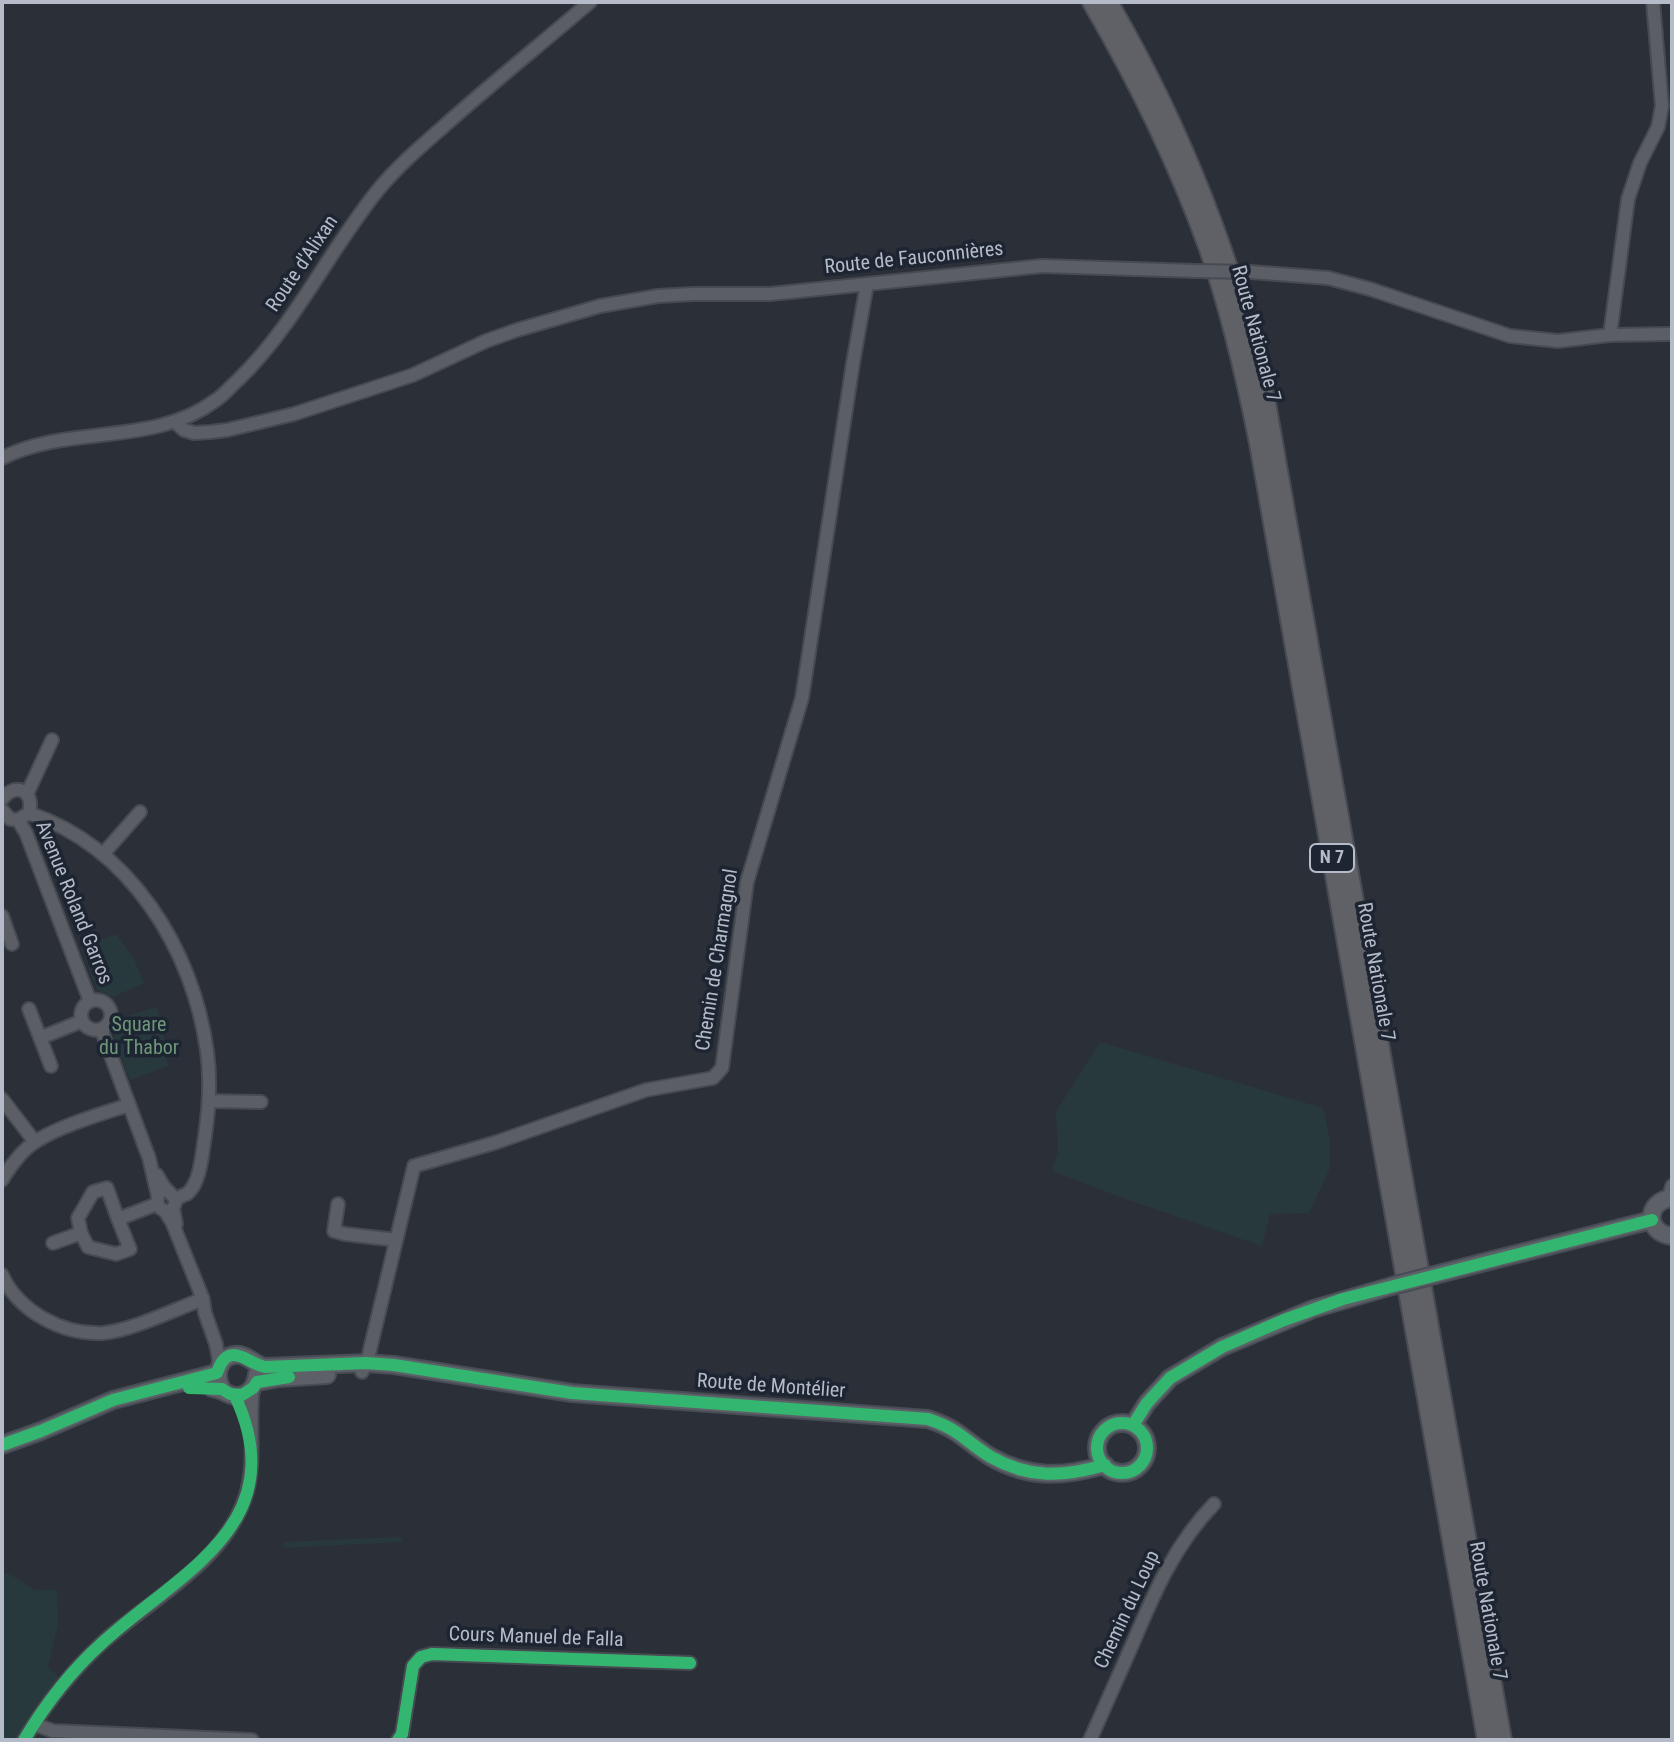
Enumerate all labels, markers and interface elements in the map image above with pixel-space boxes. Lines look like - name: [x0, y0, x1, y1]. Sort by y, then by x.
- street label: Route d'Alixan: [262, 211, 344, 317]
- street label: Route de Fauconnières: [823, 238, 1005, 280]
- street label: Route Nationale 7: [1225, 263, 1285, 405]
- street label: Avenue Roland Garros: [29, 818, 117, 988]
- road number: N 7: [1310, 844, 1354, 872]
- street label: Chemin de Charmagnol: [692, 867, 744, 1053]
- street label: Route Nationale 7: [1351, 901, 1399, 1043]
- park label: Square du Thabor: [99, 1014, 179, 1061]
- street label: Route de Montélier: [696, 1370, 846, 1404]
- street label: Route Nationale 7: [1463, 1540, 1511, 1682]
- street label: Chemin du Loup: [1090, 1547, 1166, 1673]
- street label: Cours Manuel de Falla: [448, 1623, 624, 1653]

